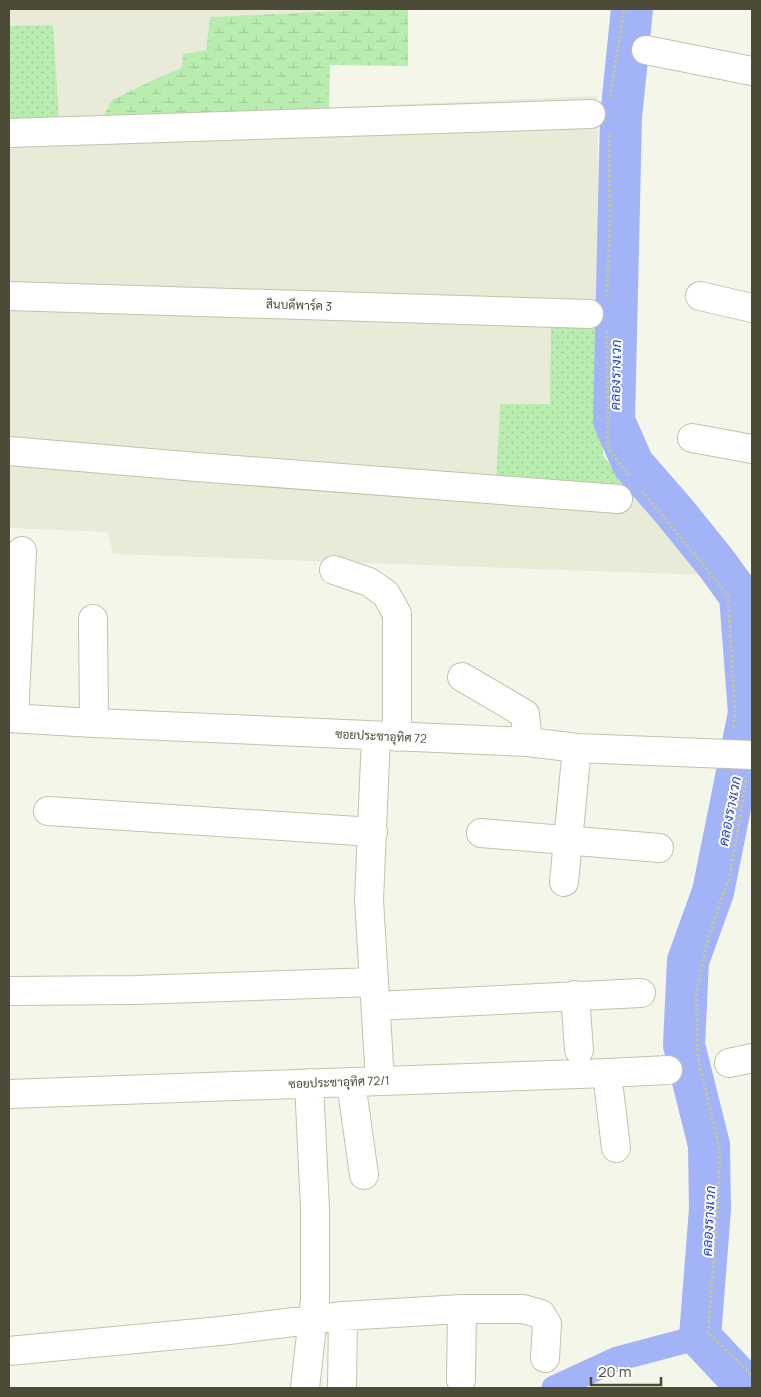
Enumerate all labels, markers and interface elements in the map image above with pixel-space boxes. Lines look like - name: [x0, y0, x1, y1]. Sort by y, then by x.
- street label: สินบดีพาร์ค 3: [266, 295, 332, 315]
- water label: คลองรางเวก: [605, 340, 625, 410]
- street label: ซอยประชาอุทิศ 72: [335, 725, 427, 748]
- water label: คลองรางเวก: [713, 775, 745, 847]
- street label: ซอยประชาอุทิศ 72/1: [288, 1072, 390, 1093]
- water label: คลองรางเวก: [697, 1185, 719, 1257]
- scale bar: [591, 1354, 661, 1386]
- text: 20 m: [598, 1361, 631, 1382]

